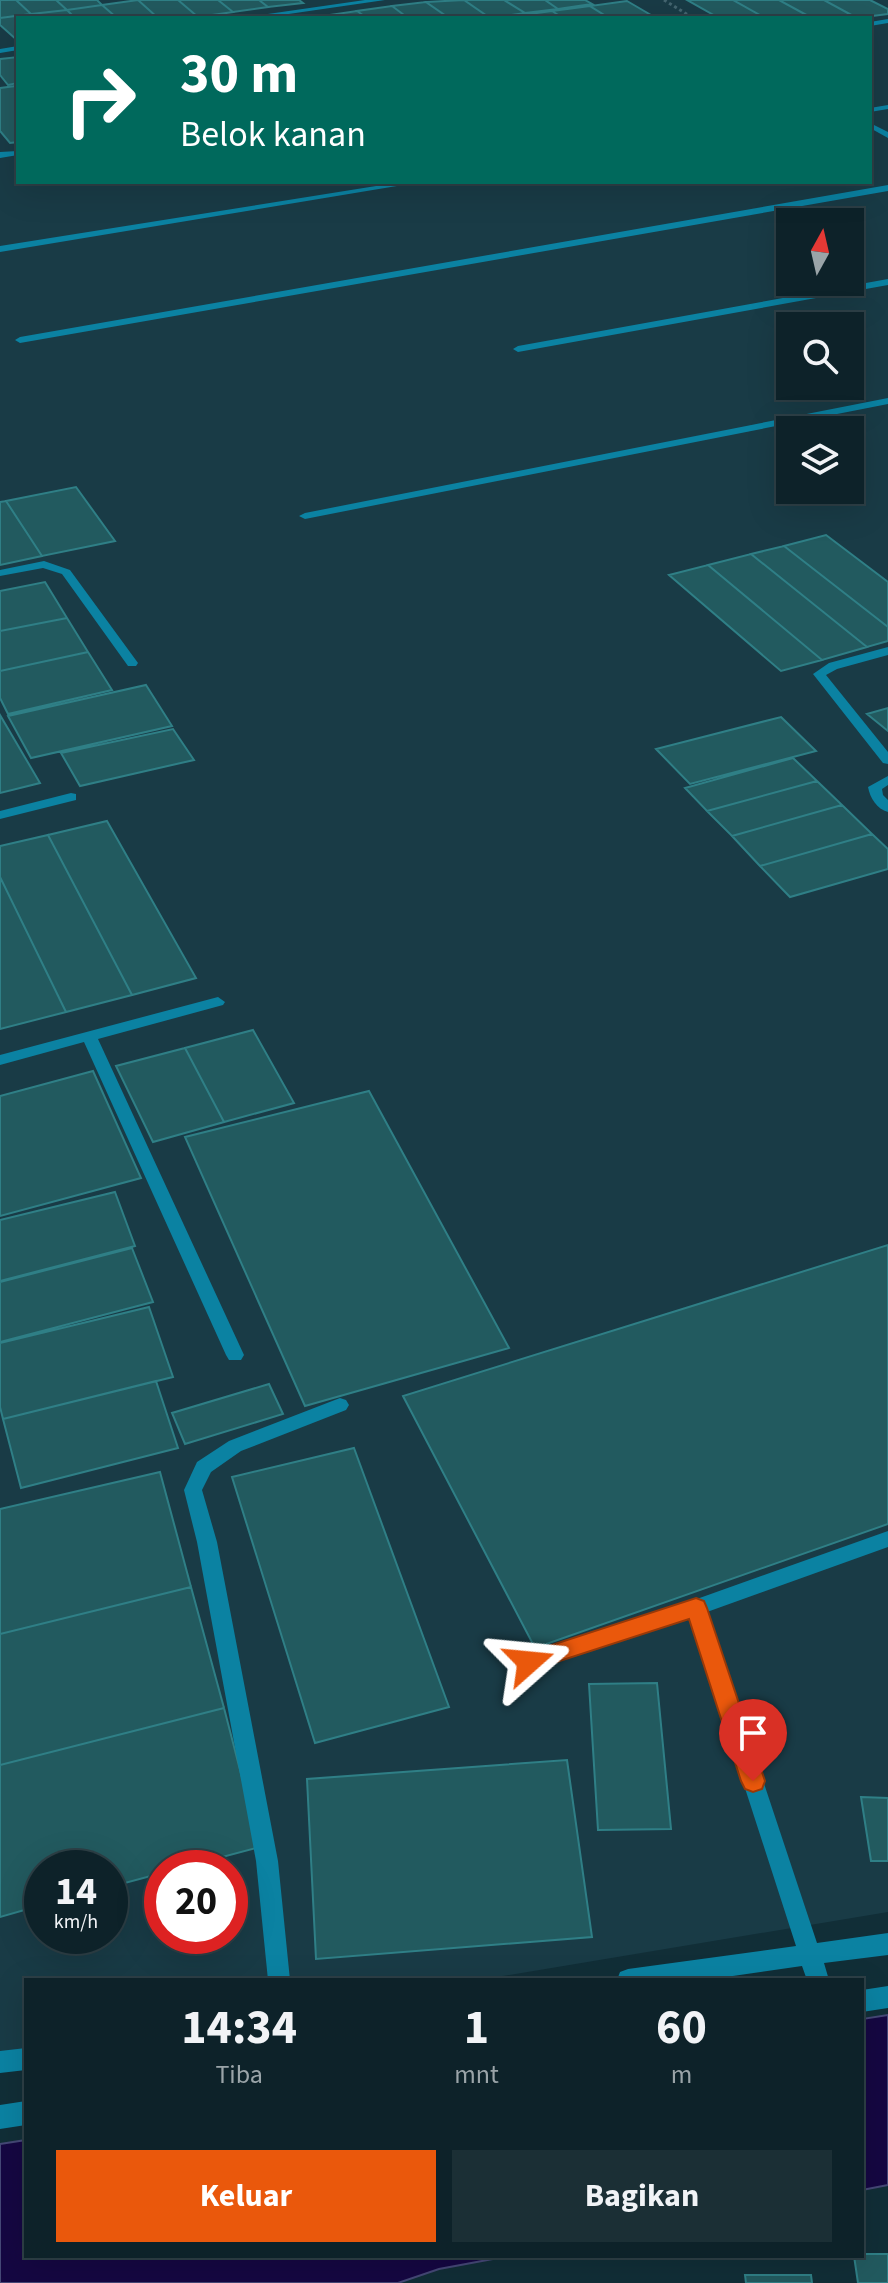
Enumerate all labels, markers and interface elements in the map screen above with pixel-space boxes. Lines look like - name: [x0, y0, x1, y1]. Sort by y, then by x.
- text: 30 m: [180, 35, 298, 114]
- icon: right: [48, 48, 152, 152]
- text: Belok kanan: [180, 109, 366, 160]
- north arrow: [776, 208, 864, 296]
- map controls: [776, 208, 864, 504]
- button: search: [776, 312, 864, 400]
- button: layers: [776, 416, 864, 504]
- position arrow: [487, 1620, 571, 1704]
- pin: [719, 1699, 787, 1781]
- icon: arrive: [731, 1711, 775, 1755]
- speed limit sign: 20: [144, 1850, 248, 1954]
- text: 14: [55, 1863, 97, 1920]
- text: km/h: [54, 1908, 98, 1936]
- text: 14:34: [181, 1994, 297, 2062]
- text: 1: [464, 1994, 489, 2062]
- text: 60: [656, 1994, 707, 2062]
- text: Tiba: [215, 2056, 263, 2093]
- text: mnt: [454, 2056, 499, 2093]
- text: m: [671, 2056, 692, 2093]
- button: Keluar: [56, 2150, 436, 2242]
- button: Bagikan: [452, 2150, 832, 2242]

